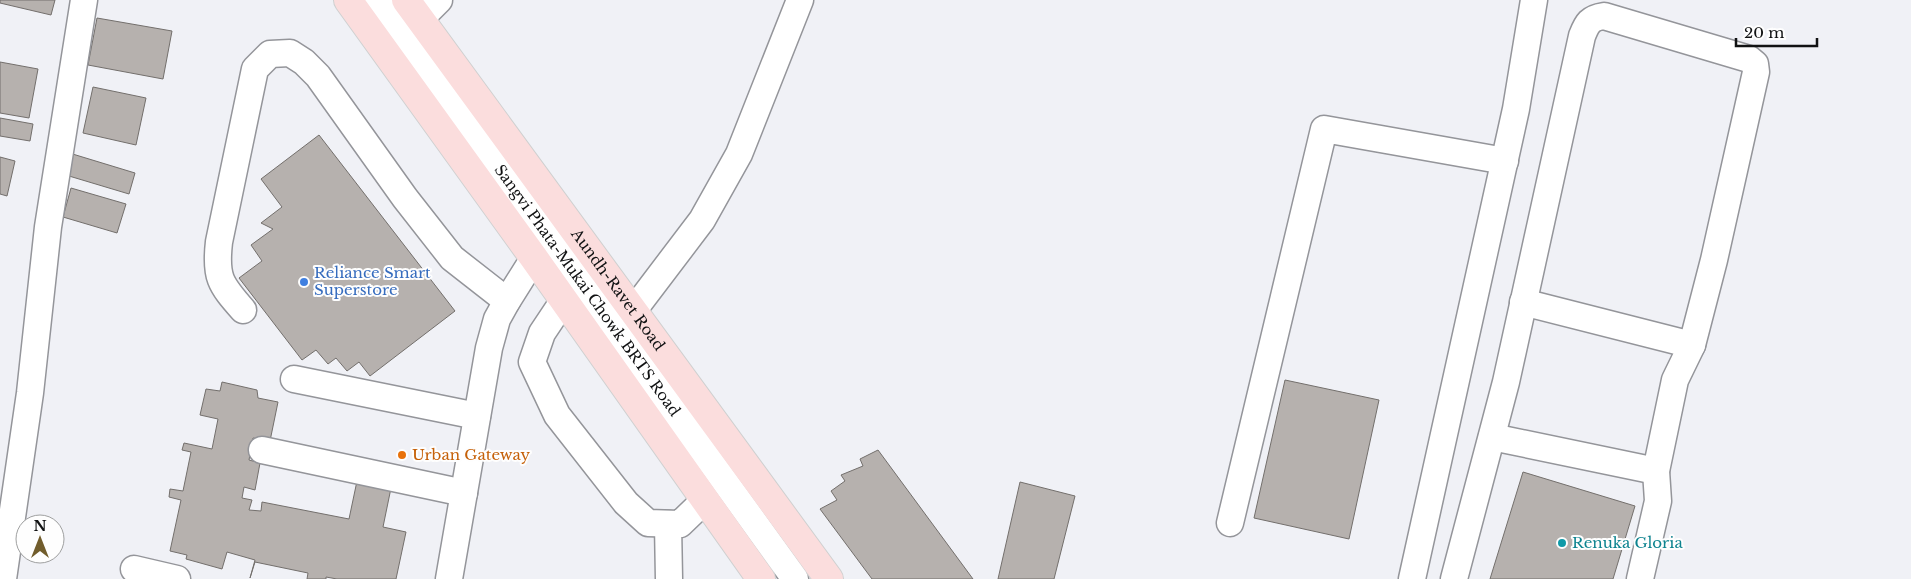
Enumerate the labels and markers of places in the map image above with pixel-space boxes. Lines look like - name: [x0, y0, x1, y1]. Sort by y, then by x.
- place label: Reliance Smart Superstore: [314, 263, 431, 299]
- marker: Reliance Smart Superstore: [298, 276, 310, 288]
- place label: Urban Gateway: [412, 445, 530, 464]
- marker: Urban Gateway: [396, 449, 408, 461]
- place label: Renuka Gloria: [1572, 533, 1683, 552]
- marker: Renuka Gloria: [1556, 537, 1568, 549]

